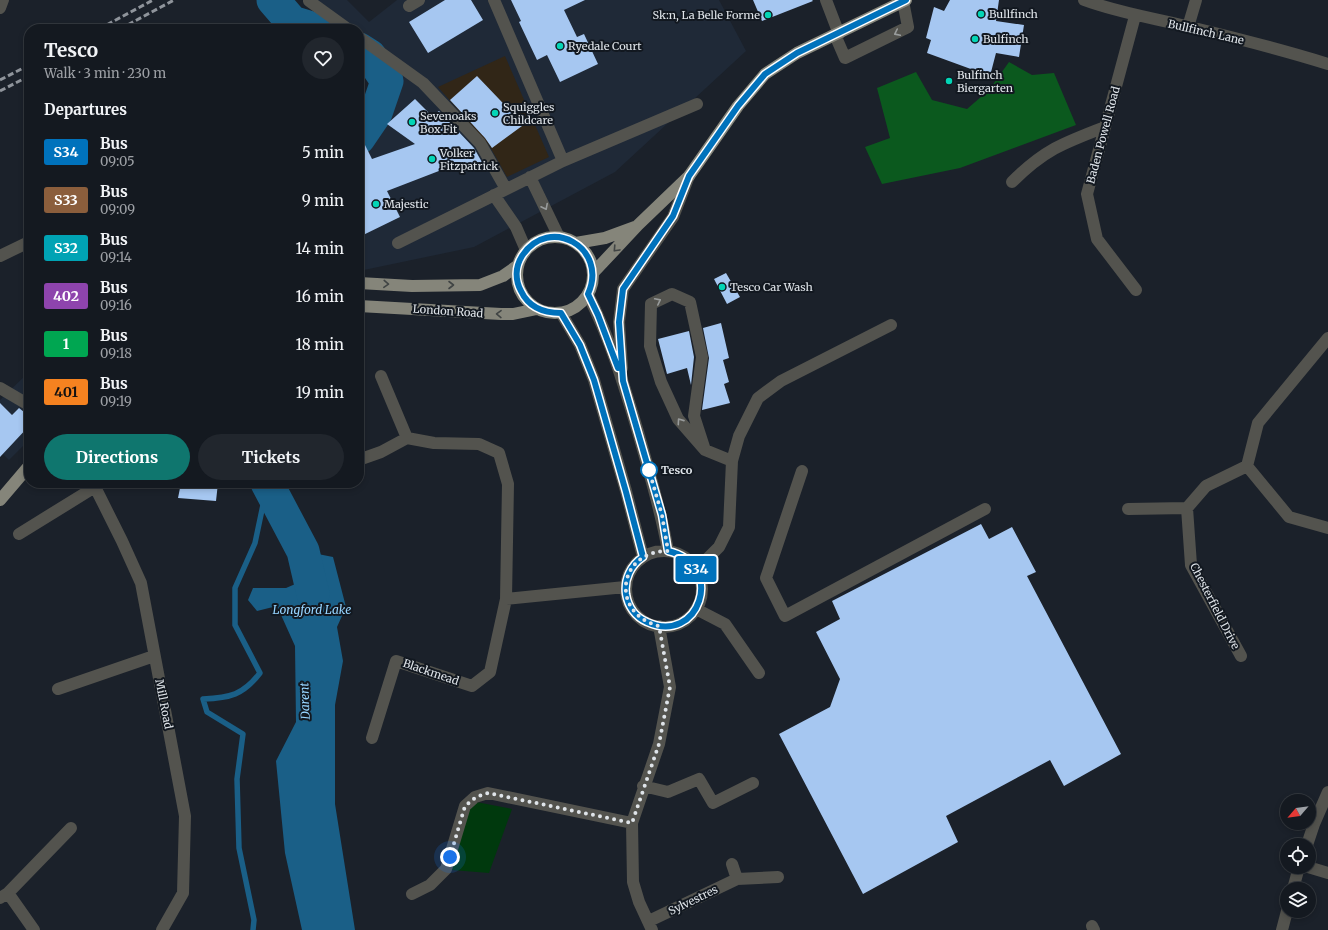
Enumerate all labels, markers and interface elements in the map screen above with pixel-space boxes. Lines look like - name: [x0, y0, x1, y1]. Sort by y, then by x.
- place label: Bullfinch: [989, 7, 1039, 21]
- place label: Sk:n, La Belle Forme: [653, 8, 760, 22]
- marker: Bullfinch: [976, 9, 986, 19]
- marker: Sk:n, La Belle Forme: [763, 10, 773, 20]
- street label: Bullfinch Lane: [1167, 16, 1246, 48]
- one-way arrow: [894, 28, 901, 36]
- place label: Bulfinch: [983, 32, 1029, 46]
- marker: Bulfinch: [970, 34, 980, 44]
- button: heart: [302, 37, 344, 79]
- text: Tesco: [44, 38, 98, 62]
- place label: Ryedale Court: [568, 39, 642, 53]
- marker: Ryedale Court: [555, 41, 565, 51]
- text: Walk · 3 min · 230 m: [44, 65, 166, 82]
- place label: Bulfinch Biergarten: [957, 68, 1014, 95]
- marker: Bulfinch Biergarten: [944, 76, 954, 86]
- street label: Baden Powell Road: [1083, 84, 1123, 185]
- text: Departures: [44, 100, 127, 119]
- place label: Squiggles Childcare: [503, 100, 554, 127]
- marker: Squiggles Childcare: [490, 108, 500, 118]
- place label: Sevenoaks Box Fit: [420, 109, 477, 136]
- marker: Sevenoaks Box Fit: [407, 117, 417, 127]
- text: Bus: [100, 134, 128, 153]
- text: S34: [53, 143, 79, 161]
- text: 5 min: [302, 143, 344, 162]
- place label: Volker Fitzpatrick: [439, 146, 498, 173]
- text: 09:05: [100, 153, 135, 170]
- marker: Volker Fitzpatrick: [427, 154, 437, 164]
- text: Bus: [100, 182, 128, 201]
- text: S33: [54, 191, 78, 209]
- text: 9 min: [302, 191, 344, 210]
- place label: Majestic: [384, 197, 429, 211]
- marker: Majestic: [371, 199, 381, 209]
- text: 09:09: [100, 201, 135, 218]
- one-way arrow: [540, 203, 548, 210]
- text: Bus: [100, 230, 128, 249]
- text: S32: [54, 239, 78, 257]
- text: 14 min: [296, 239, 344, 258]
- one-way arrow: [613, 245, 620, 252]
- text: 09:14: [100, 249, 132, 266]
- text: Bus: [100, 278, 128, 297]
- one-way arrow: [383, 280, 389, 289]
- place label: Tesco Car Wash: [730, 280, 813, 294]
- one-way arrow: [448, 281, 454, 290]
- marker: Tesco Car Wash: [717, 282, 727, 292]
- text: 402: [53, 287, 79, 305]
- text: 16 min: [296, 287, 344, 306]
- text: 09:16: [100, 297, 132, 314]
- one-way arrow: [653, 298, 661, 306]
- street label: London Road: [412, 302, 484, 320]
- one-way arrow: [496, 309, 502, 318]
- text: Bus: [100, 326, 128, 345]
- text: 1: [63, 335, 69, 353]
- text: 18 min: [296, 335, 344, 354]
- text: 09:18: [100, 345, 132, 362]
- text: Bus: [100, 374, 128, 393]
- text: 401: [54, 383, 78, 401]
- text: 19 min: [296, 383, 344, 402]
- text: 09:19: [100, 393, 132, 410]
- one-way arrow: [678, 418, 685, 425]
- button: Directions: [44, 434, 190, 480]
- button: Tickets: [198, 434, 344, 480]
- marker: Tesco: [640, 461, 658, 479]
- place label: Tesco: [661, 463, 693, 477]
- line badge: S34: [673, 556, 719, 582]
- text: S34: [683, 560, 709, 578]
- street label: Chesterfield Drive: [1187, 560, 1243, 652]
- water label: Longford Lake: [273, 602, 351, 617]
- street label: Blackmead: [401, 656, 461, 688]
- street label: Mill Road: [152, 678, 176, 731]
- water label: Darent: [296, 681, 313, 721]
- north arrow: [1280, 794, 1316, 830]
- map controls: [1280, 794, 1316, 918]
- button: locate: [1280, 838, 1316, 874]
- your location: [440, 847, 460, 867]
- street label: Sylvestres: [666, 882, 720, 918]
- button: layers: [1280, 882, 1316, 918]

